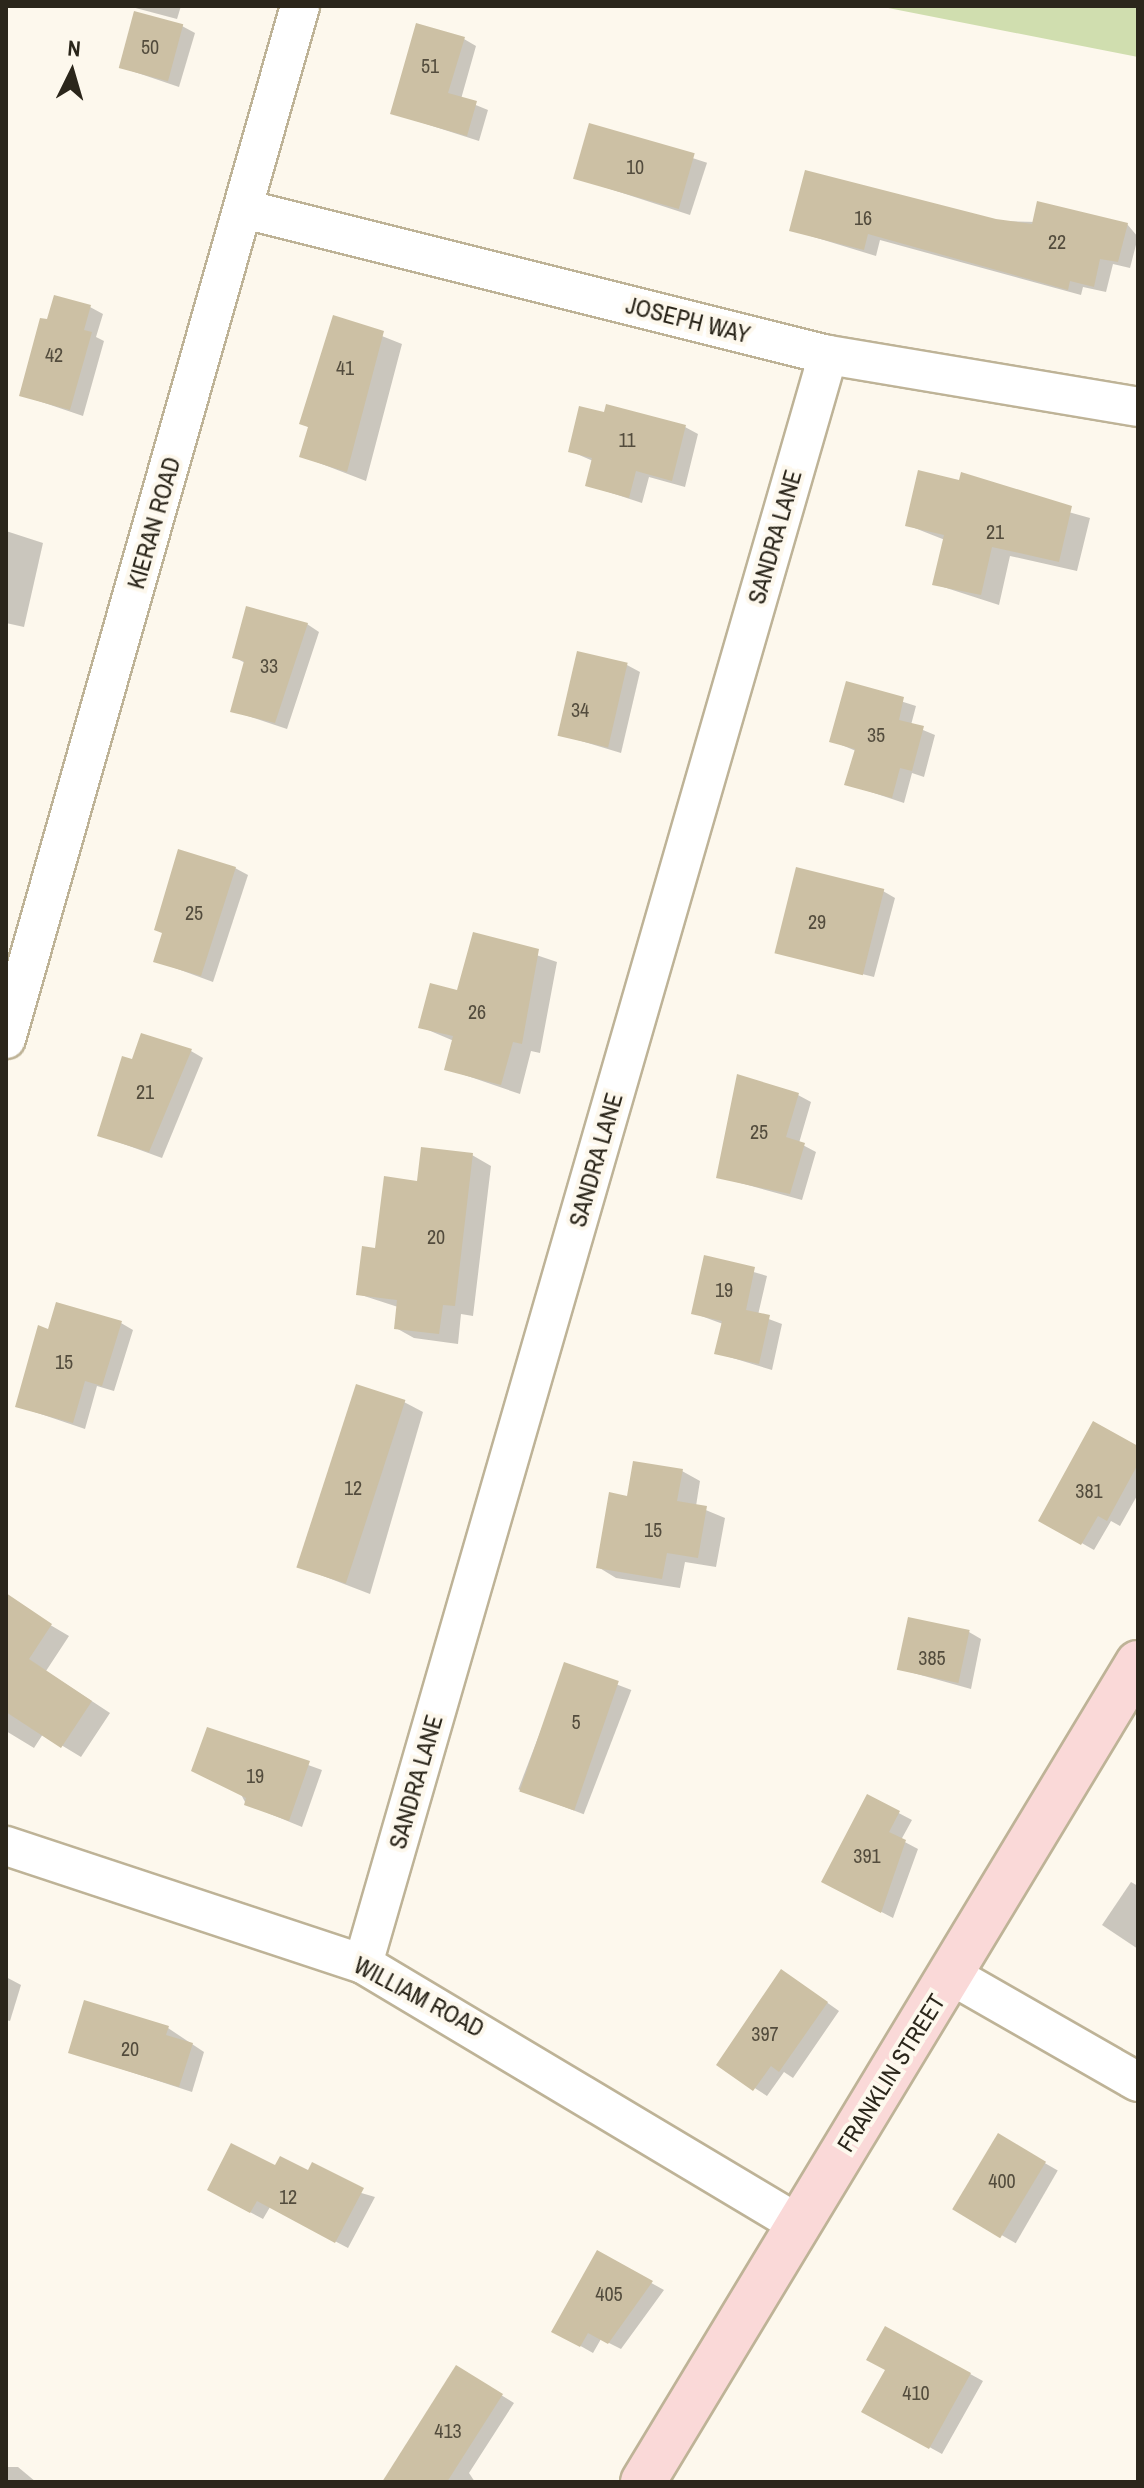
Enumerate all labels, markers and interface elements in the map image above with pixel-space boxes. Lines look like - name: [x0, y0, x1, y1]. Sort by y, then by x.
- north arrow: [32, 32, 112, 112]
- text: N: [66, 33, 82, 64]
- house number: 50: [141, 34, 159, 58]
- house number: 51: [421, 53, 439, 77]
- house number: 10: [626, 154, 644, 178]
- house number: 16: [854, 205, 872, 229]
- house number: 22: [1048, 229, 1066, 253]
- street label: JOSEPH WAY: [623, 291, 753, 349]
- house number: 42: [45, 342, 63, 366]
- house number: 41: [336, 355, 354, 379]
- house number: 11: [618, 427, 636, 451]
- street label: KIERAN ROAD: [121, 454, 187, 592]
- street label: SANDRA LANE: [742, 466, 808, 608]
- house number: 21: [986, 519, 1004, 543]
- house number: 33: [260, 653, 278, 677]
- house number: 34: [571, 697, 589, 721]
- house number: 35: [867, 722, 885, 746]
- house number: 25: [185, 900, 203, 924]
- house number: 29: [808, 909, 826, 933]
- house number: 26: [468, 999, 486, 1023]
- house number: 21: [136, 1079, 154, 1103]
- street label: SANDRA LANE: [563, 1089, 629, 1231]
- house number: 25: [750, 1119, 768, 1143]
- house number: 20: [427, 1224, 445, 1248]
- house number: 19: [715, 1277, 733, 1301]
- house number: 15: [55, 1349, 73, 1373]
- house number: 12: [344, 1475, 362, 1499]
- house number: 381: [1075, 1478, 1103, 1502]
- house number: 15: [644, 1517, 662, 1541]
- house number: 385: [918, 1645, 946, 1669]
- house number: 5: [571, 1709, 581, 1733]
- street label: SANDRA LANE: [383, 1711, 449, 1853]
- house number: 19: [246, 1763, 264, 1787]
- house number: 391: [853, 1843, 881, 1867]
- street label: WILLIAM ROAD: [349, 1951, 489, 2043]
- street label: FRANKLIN STREET: [831, 1989, 951, 2157]
- house number: 397: [751, 2021, 779, 2045]
- house number: 20: [121, 2036, 139, 2060]
- house number: 400: [988, 2168, 1016, 2192]
- house number: 12: [279, 2184, 297, 2208]
- house number: 405: [595, 2281, 623, 2305]
- house number: 410: [902, 2380, 930, 2404]
- house number: 413: [434, 2418, 462, 2442]

